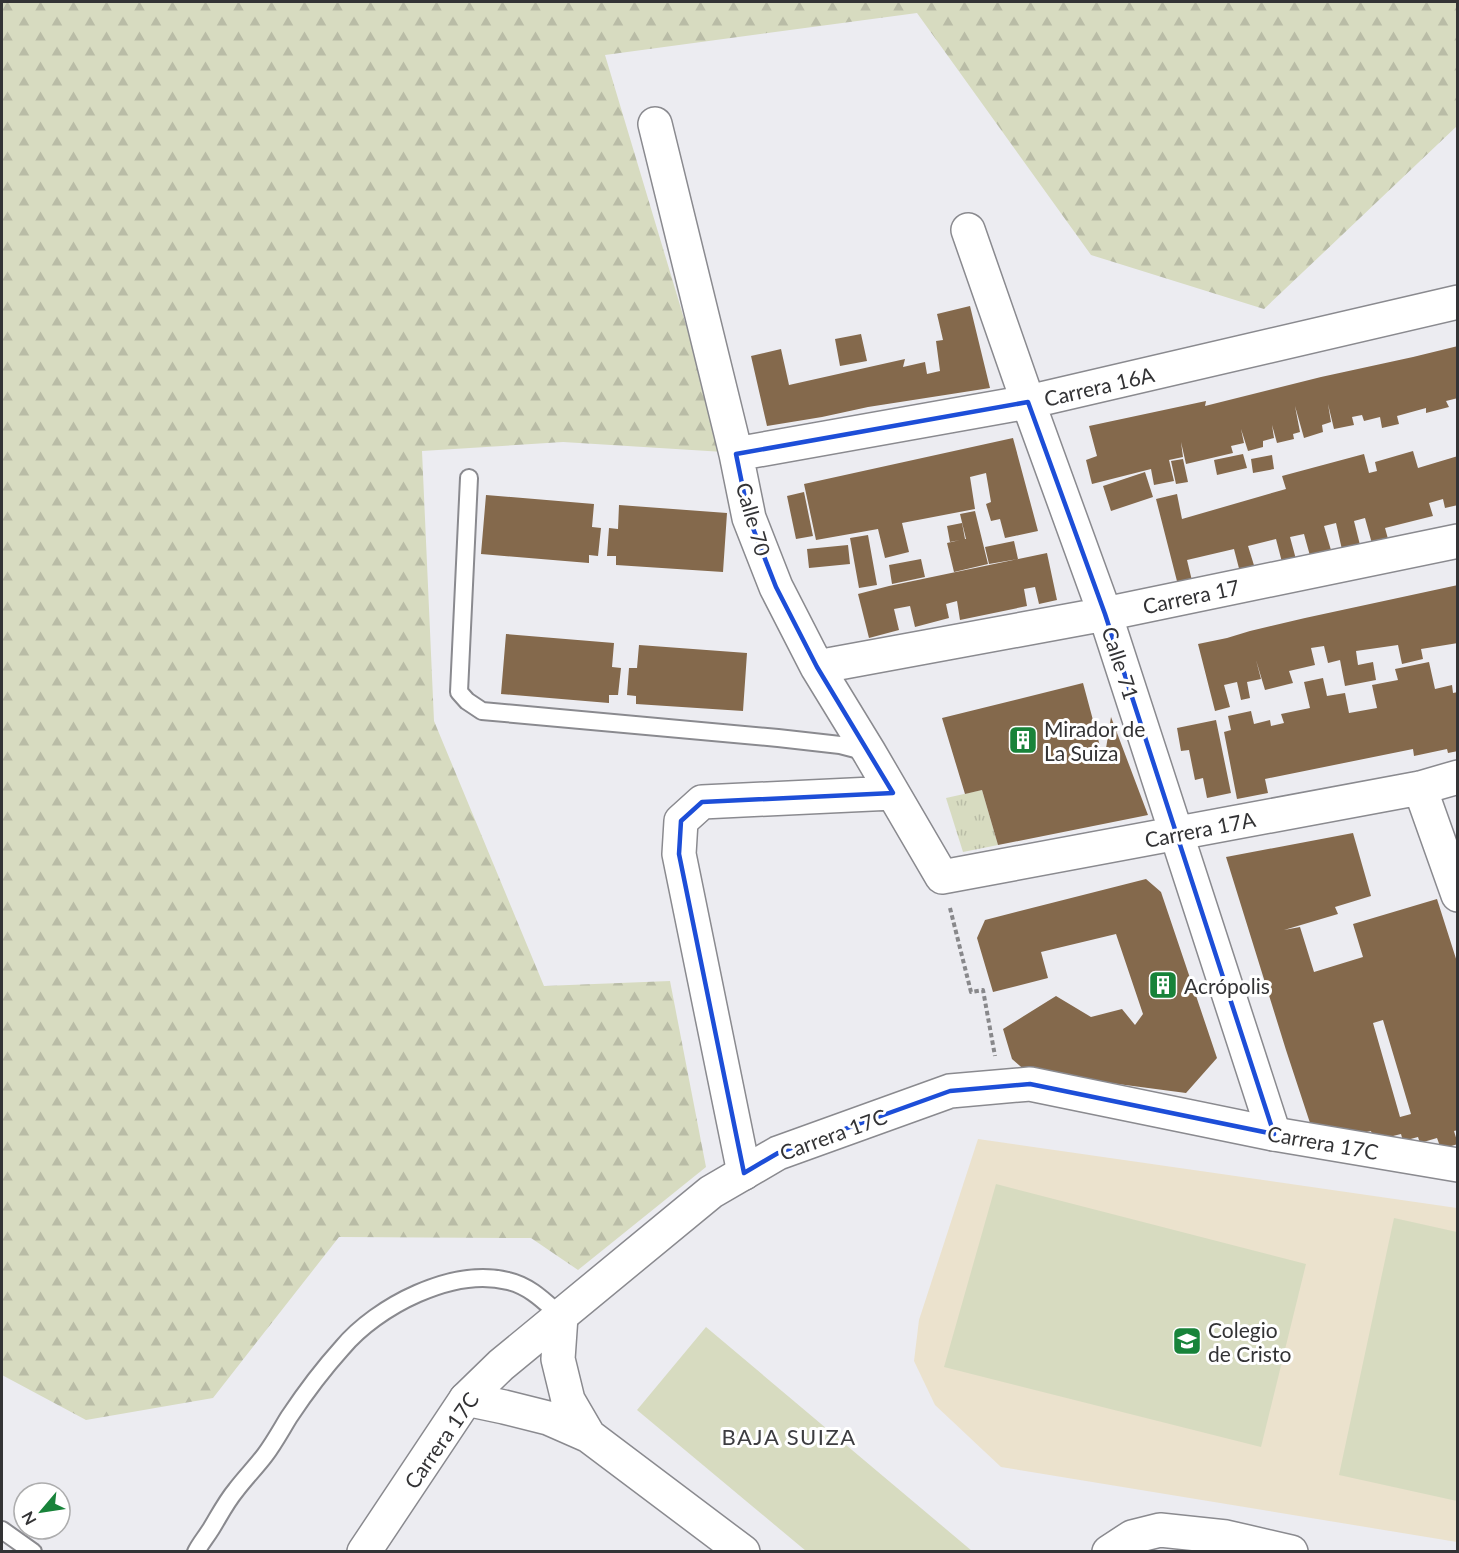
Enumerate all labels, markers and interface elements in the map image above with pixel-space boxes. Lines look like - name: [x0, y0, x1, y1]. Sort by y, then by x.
- street label: Carrera 16A: [1041, 361, 1157, 411]
- street label: Calle 70: [732, 479, 776, 559]
- street label: Carrera 17: [1140, 574, 1242, 618]
- street label: Calle 71: [1097, 623, 1145, 703]
- place label: Mirador de La Suiza: [1044, 716, 1145, 765]
- building icon: Mirador de La Suiza: [1007, 724, 1039, 756]
- street label: Carrera 17A: [1143, 806, 1258, 852]
- building icon: Acrópolis: [1147, 969, 1179, 1001]
- place label: Acrópolis: [1184, 973, 1270, 998]
- street label: Carrera 17C: [776, 1103, 890, 1165]
- street label: Carrera 17C: [1266, 1120, 1380, 1164]
- place label: Colegio de Cristo: [1208, 1317, 1291, 1366]
- school or university icon: Colegio de Cristo: [1171, 1325, 1203, 1357]
- street label: Carrera 17C: [399, 1387, 483, 1493]
- district label: BAJA SUIZA: [721, 1423, 857, 1450]
- north arrow: [12, 1481, 72, 1541]
- text: N: [17, 1509, 40, 1529]

